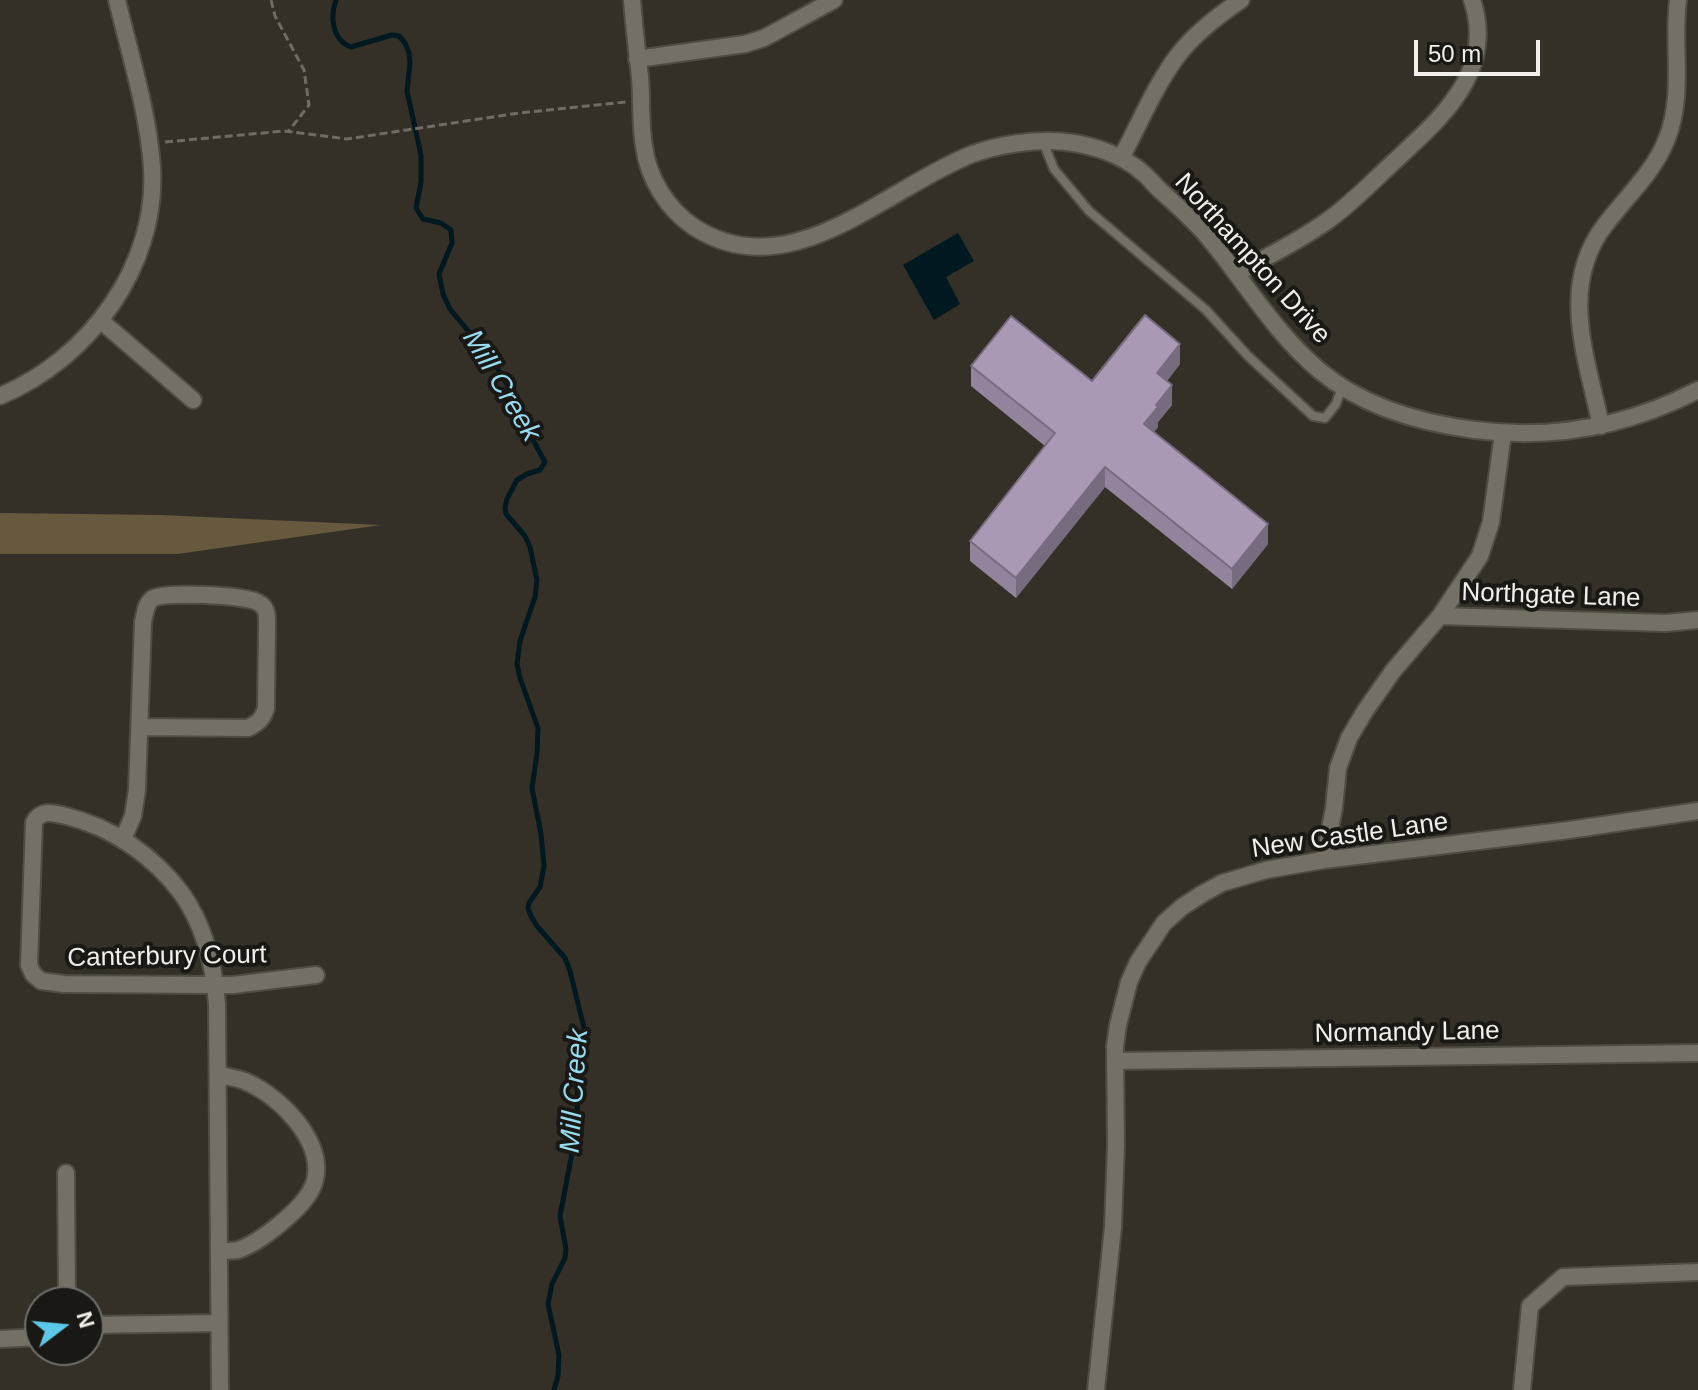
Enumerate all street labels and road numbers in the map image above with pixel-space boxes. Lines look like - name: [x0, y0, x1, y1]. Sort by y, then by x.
- street label: Northampton Drive: [1167, 167, 1337, 351]
- street label: Northgate Lane: [1461, 577, 1641, 615]
- street label: New Castle Lane: [1250, 807, 1450, 865]
- street label: Canterbury Court: [67, 940, 267, 974]
- street label: Normandy Lane: [1314, 1016, 1500, 1050]

